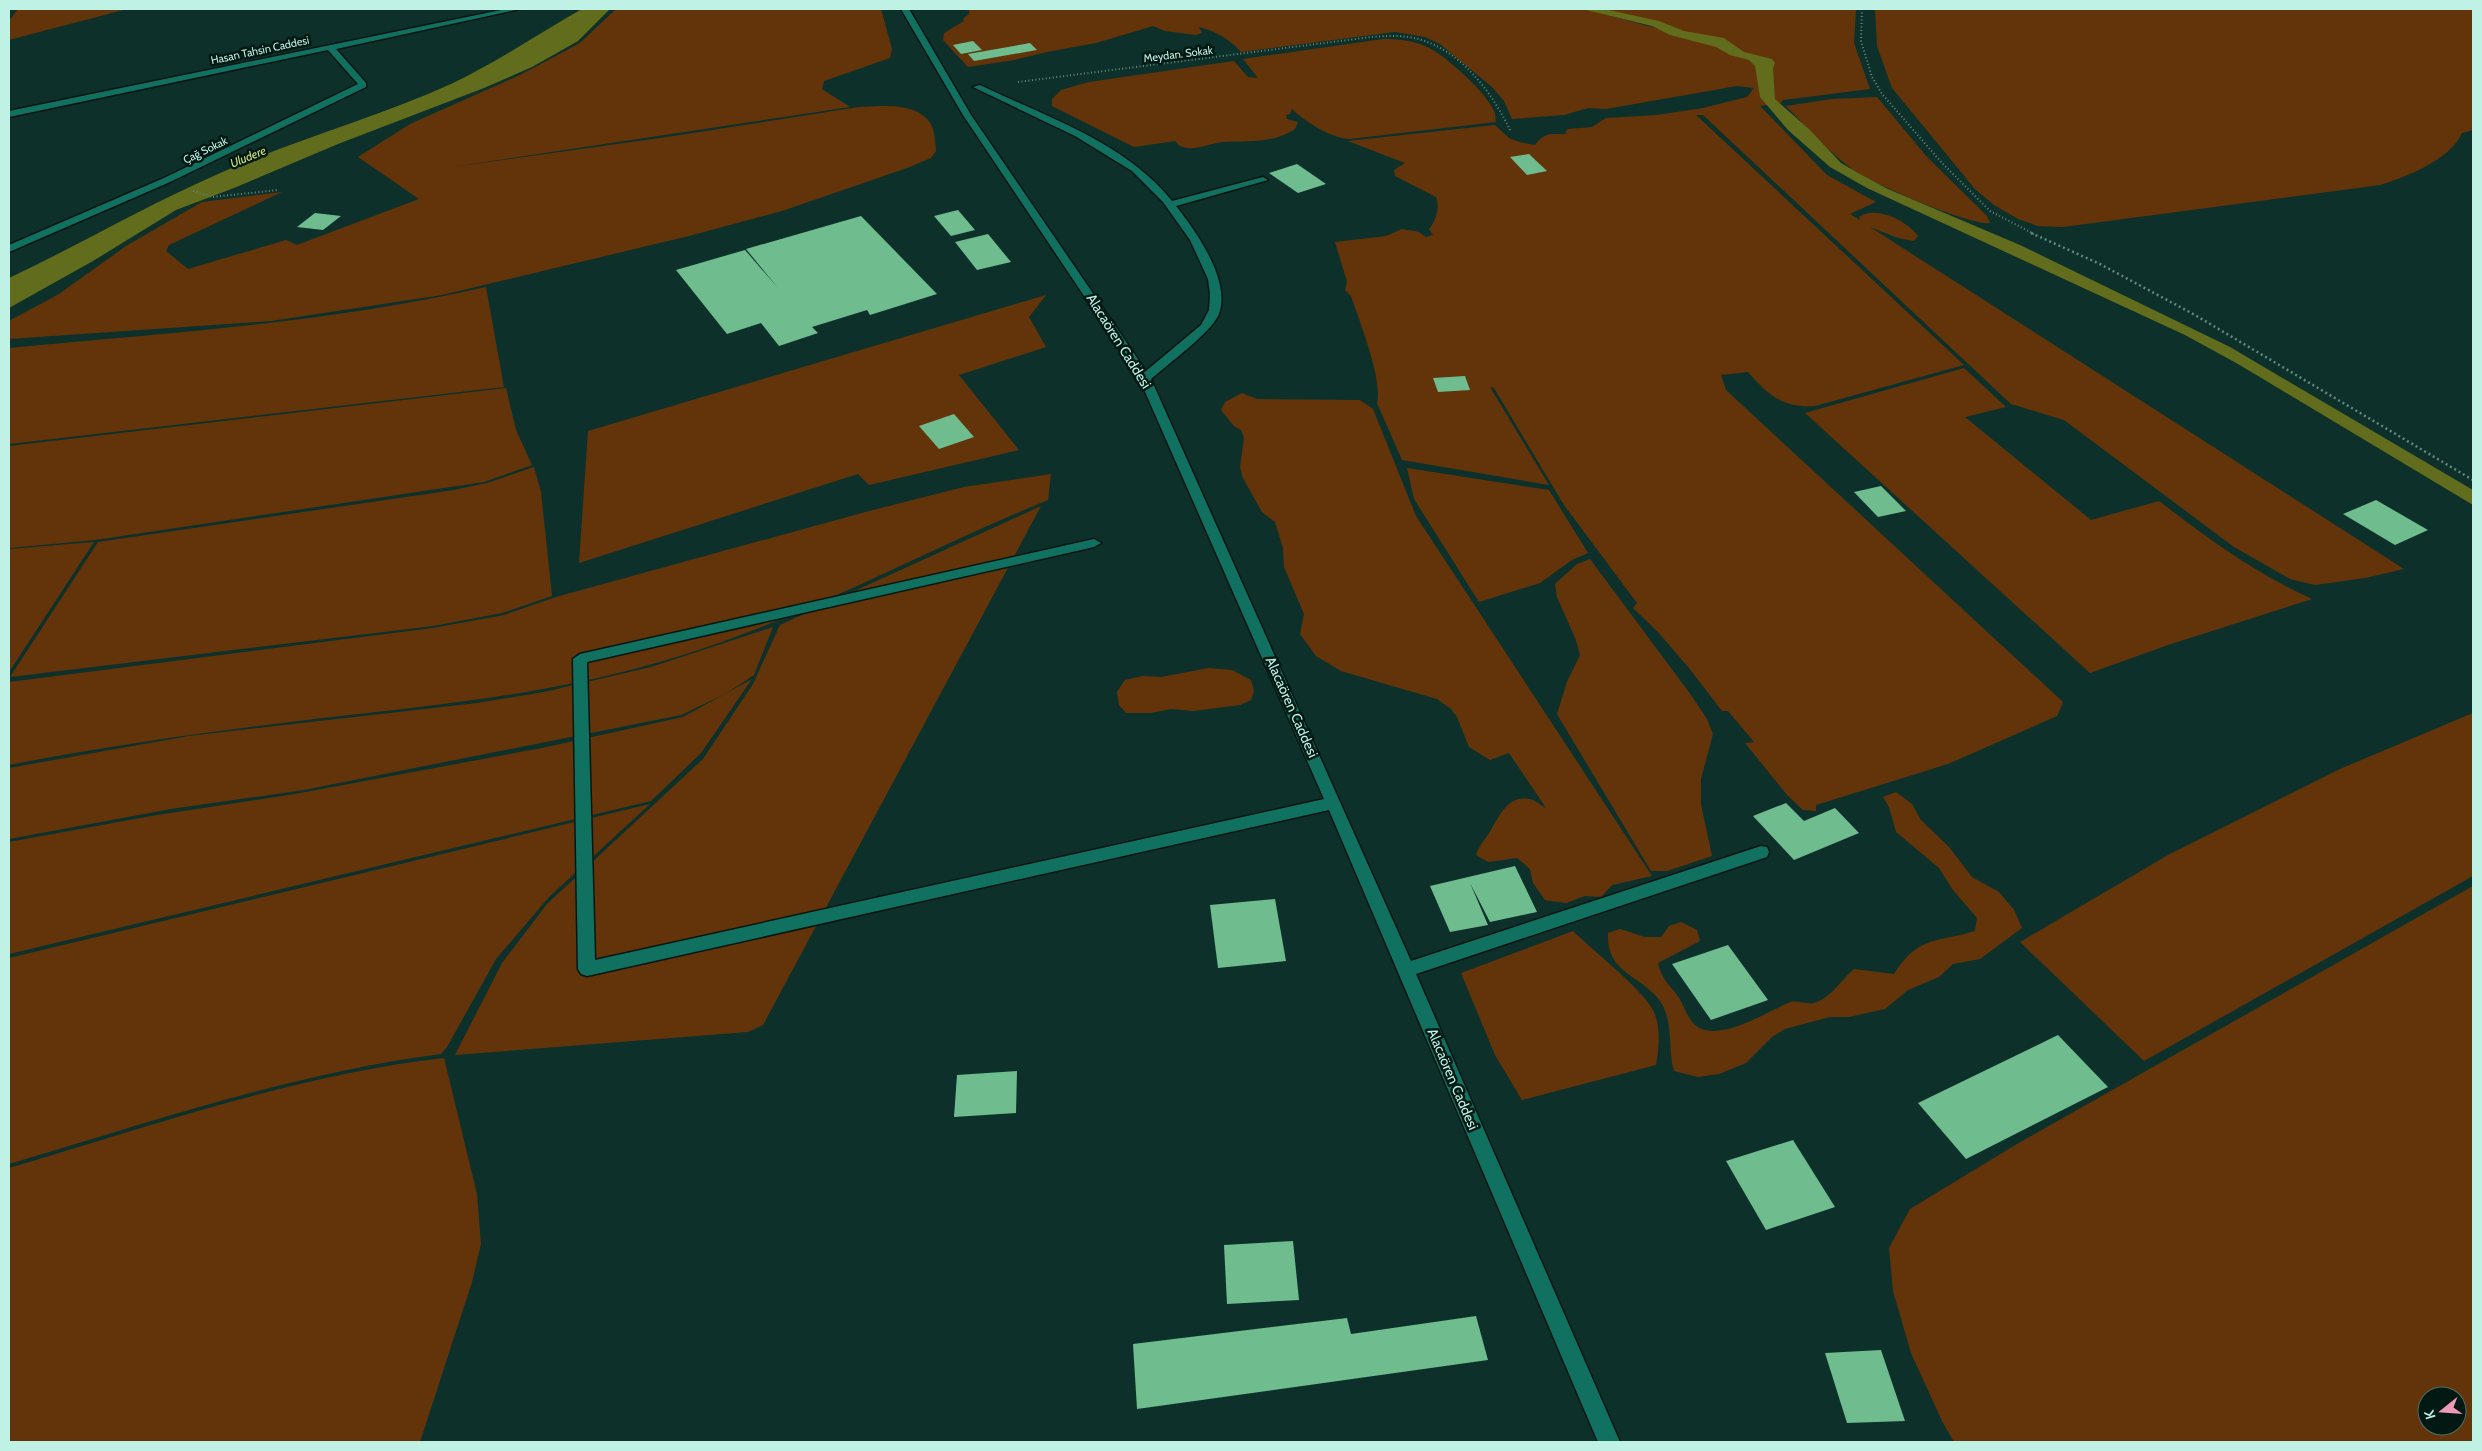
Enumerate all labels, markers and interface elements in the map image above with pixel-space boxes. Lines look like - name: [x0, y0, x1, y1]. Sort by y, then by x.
- street label: Hasan Tahsin Caddesi: [210, 33, 310, 67]
- street label: Meydan. Sokak: [1143, 43, 1213, 65]
- street label: Çağ Sokak: [181, 133, 230, 167]
- water label: Uludere: [228, 142, 268, 170]
- street label: Alacaören Caddesi: [1083, 290, 1155, 392]
- street label: Alacaören Caddesi: [1262, 654, 1322, 760]
- street label: Alacaören Caddesi: [1424, 1026, 1482, 1132]
- north arrow: [2417, 1386, 2467, 1436]
- text: K: [2420, 1408, 2439, 1422]

